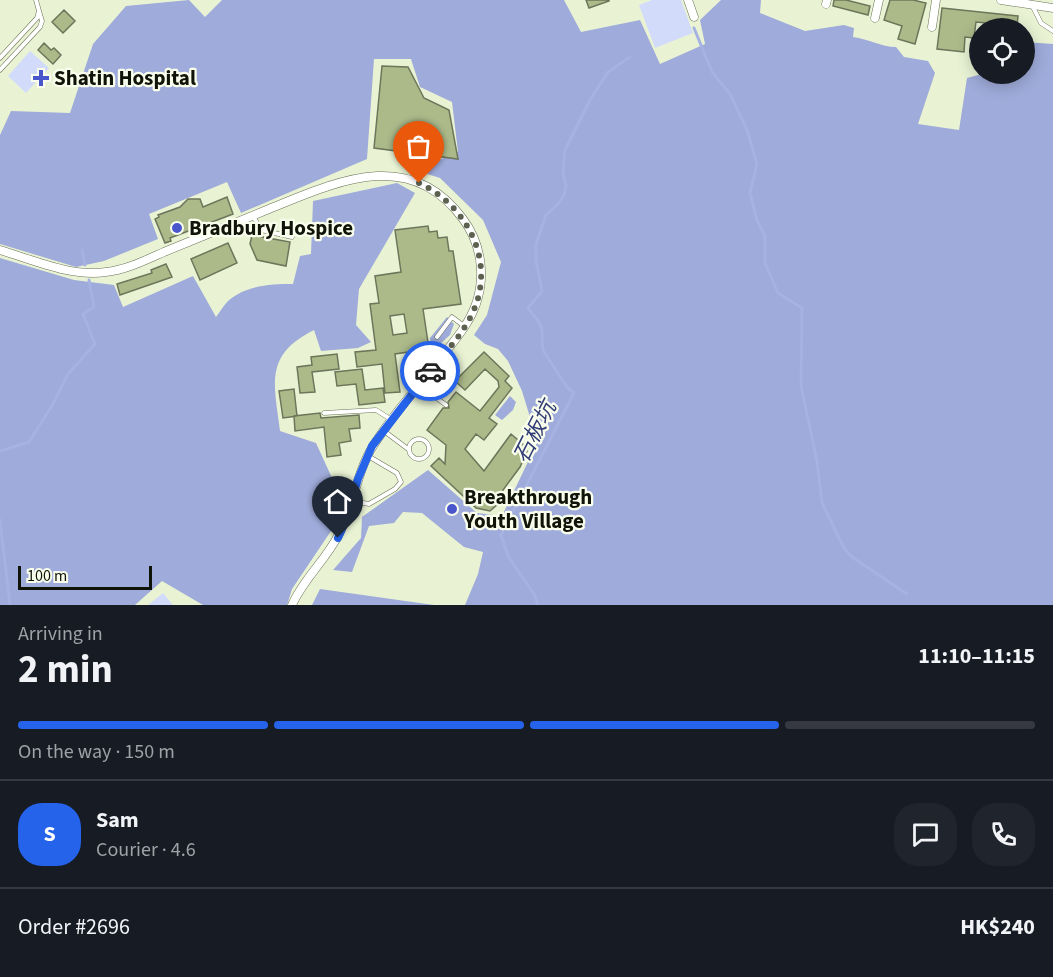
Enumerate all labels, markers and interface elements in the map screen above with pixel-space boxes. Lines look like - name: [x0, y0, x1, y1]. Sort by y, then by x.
- map controls: [969, 18, 1035, 84]
- button: locate: [969, 18, 1035, 84]
- place label: Shatin Hospital: [54, 63, 196, 93]
- marker: Shatin Hospital: [32, 69, 50, 87]
- pin: [393, 121, 444, 183]
- icon: bag: [402, 130, 435, 163]
- place label: Bradbury Hospice: [189, 213, 353, 243]
- marker: Bradbury Hospice: [170, 221, 184, 235]
- courier: [400, 341, 460, 401]
- icon: car: [414, 355, 447, 388]
- water label: 石板坑: [506, 393, 566, 469]
- pin: [312, 476, 363, 538]
- place label: Breakthrough Youth Village: [463, 482, 592, 536]
- icon: home: [321, 485, 354, 518]
- marker: Breakthrough Youth Village: [445, 502, 459, 516]
- scale bar: [18, 563, 152, 590]
- text: 100 m: [27, 565, 67, 587]
- text: Arriving in: [18, 620, 103, 648]
- text: 11:10–11:15: [918, 640, 1035, 672]
- text: 2 min: [18, 642, 113, 698]
- text: On the way · 150 m: [18, 738, 175, 766]
- button: chat: [894, 803, 957, 866]
- button: phone: [972, 803, 1035, 866]
- text: Sam: [96, 804, 139, 836]
- text: S: [43, 818, 56, 850]
- text: Courier · 4.6: [96, 836, 196, 864]
- text: Order #2696: [18, 911, 130, 943]
- text: HK$240: [960, 911, 1035, 943]

